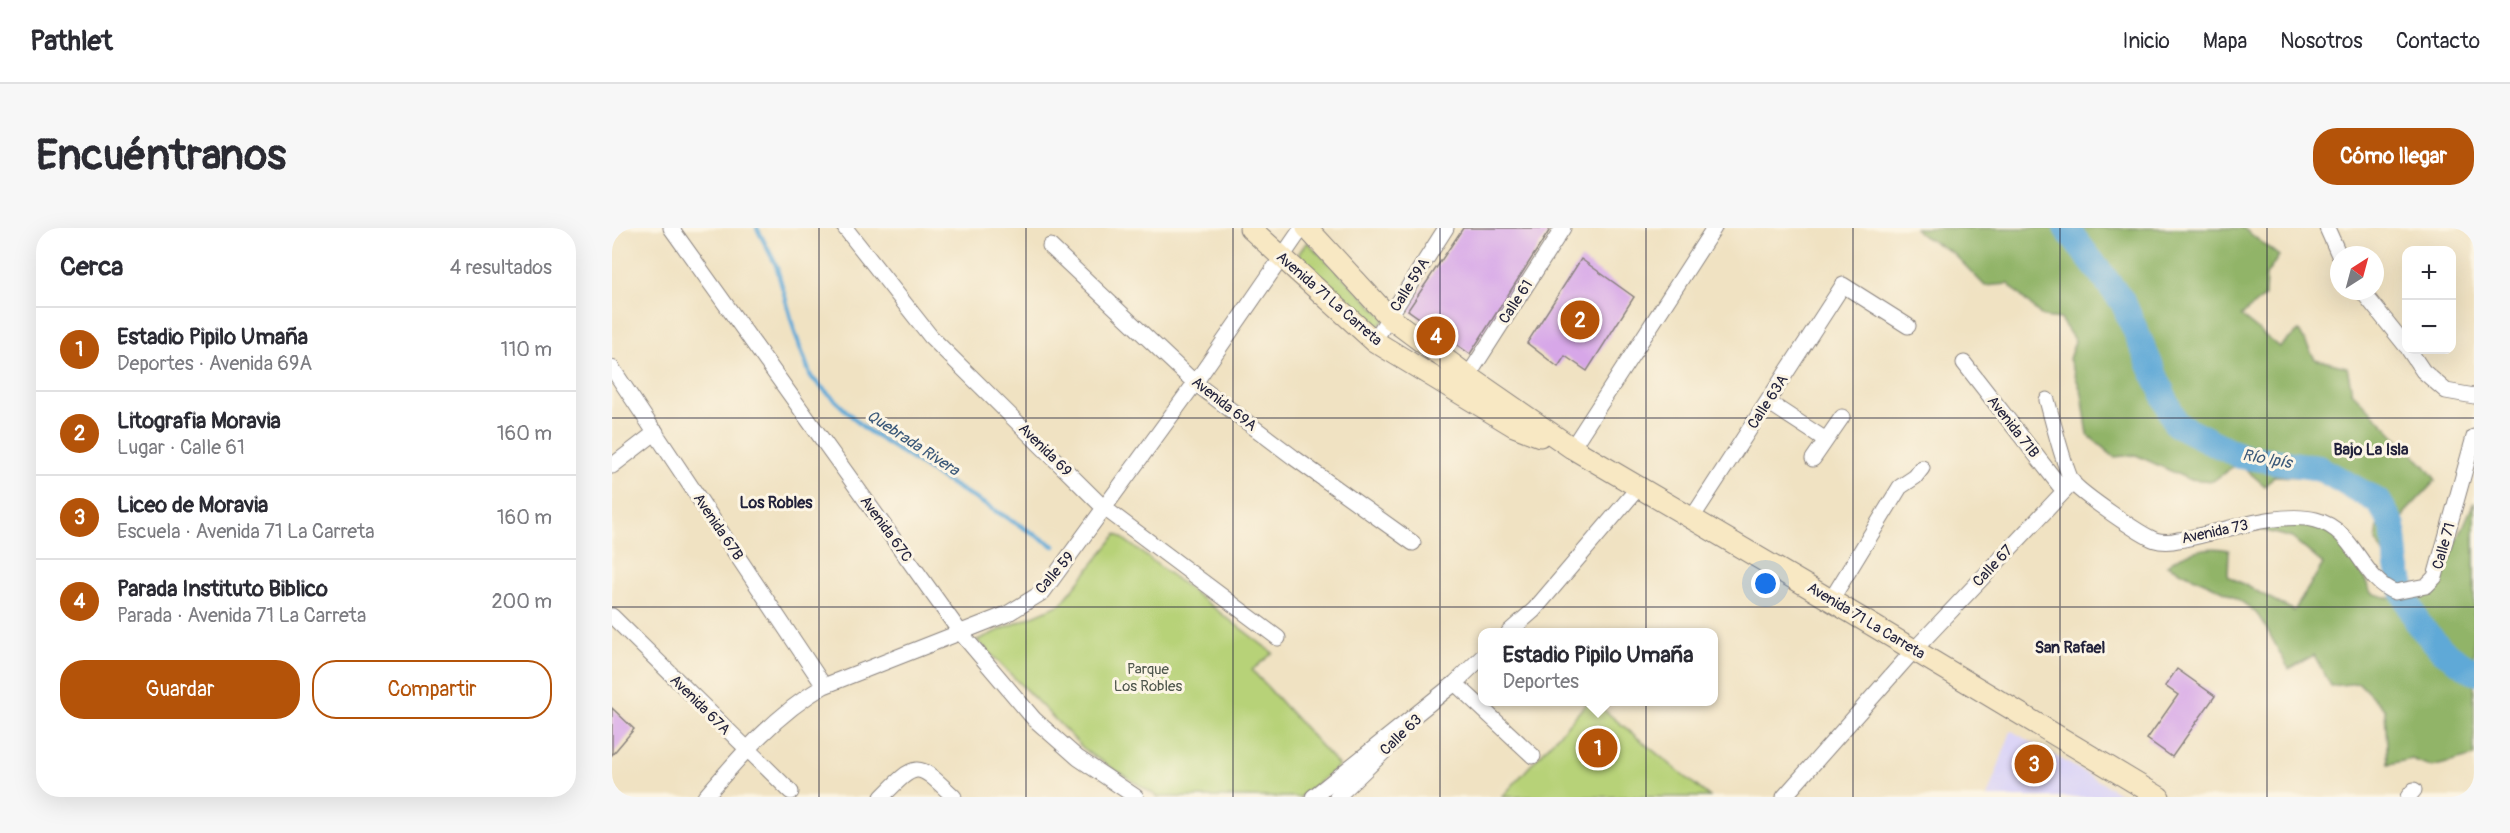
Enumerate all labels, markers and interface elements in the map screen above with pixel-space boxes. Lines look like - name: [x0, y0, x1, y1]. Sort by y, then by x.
- text: Pathlet: [30, 24, 113, 59]
- text: Inicio: [2123, 28, 2170, 55]
- text: Mapa: [2203, 28, 2247, 55]
- text: Nosotros: [2280, 28, 2363, 55]
- text: Contacto: [2396, 28, 2480, 55]
- button: Cómo llegar: [2313, 128, 2474, 185]
- text: Encuéntranos: [36, 130, 286, 182]
- north arrow: [2330, 246, 2384, 300]
- map controls: [2402, 246, 2456, 354]
- button: +: [2402, 246, 2456, 300]
- street label: Avenida 71 La Carreta: [1272, 248, 1386, 350]
- text: Cerca: [60, 251, 123, 283]
- street label: Calle 59A: [1386, 254, 1434, 315]
- text: 4 resultados: [450, 255, 552, 280]
- street label: Calle 61: [1495, 276, 1537, 328]
- pin: 2: [1560, 298, 1600, 343]
- button: −: [2402, 300, 2456, 354]
- pin: 4: [1416, 314, 1456, 358]
- text: Estadio Pipilo Umaña: [117, 323, 308, 351]
- text: 1: [76, 337, 83, 362]
- text: 110 m: [501, 337, 552, 362]
- text: Deportes · Avenida 69A: [117, 351, 312, 376]
- street label: Calle 63A: [1743, 371, 1793, 433]
- street label: Avenida 69A: [1188, 373, 1261, 436]
- street label: Avenida 71B: [1983, 392, 2043, 462]
- water label: Quebrada Rivera: [863, 406, 964, 481]
- text: Litografia Moravia: [117, 407, 281, 435]
- street label: Avenida 69: [1014, 419, 1076, 481]
- text: 2: [74, 421, 85, 446]
- text: 160 m: [497, 421, 552, 446]
- text: Lugar · Calle 61: [117, 435, 245, 460]
- district label: Bajo La Isla: [2333, 440, 2409, 460]
- water label: Río Ipís: [2241, 445, 2295, 473]
- street label: Avenida 67B: [689, 490, 747, 564]
- text: Liceo de Moravia: [117, 491, 268, 519]
- street label: Avenida 67C: [856, 492, 916, 566]
- district label: Los Robles: [740, 493, 813, 513]
- text: 3: [74, 505, 85, 530]
- text: 160 m: [497, 505, 552, 530]
- street label: Avenida 73: [2180, 516, 2250, 548]
- text: Escuela · Avenida 71 La Carreta: [117, 519, 375, 544]
- street label: Calle 71: [2428, 520, 2460, 572]
- street label: Calle 67: [1969, 541, 2017, 591]
- street label: Calle 59: [1031, 548, 1079, 598]
- your location: [1751, 569, 1780, 598]
- text: Parada Instituto Biblico: [117, 575, 328, 603]
- street label: Avenida 71 La Carreta: [1804, 578, 1928, 664]
- text: 4: [74, 589, 85, 614]
- text: 200 m: [491, 589, 552, 614]
- text: Parada · Avenida 71 La Carreta: [117, 603, 366, 628]
- popup: [1478, 628, 1718, 706]
- district label: San Rafael: [2035, 638, 2105, 658]
- text: Estadio Pipilo Umaña: [1502, 641, 1694, 669]
- button: Guardar: [60, 660, 300, 719]
- button: Compartir: [312, 660, 552, 719]
- park label: Parque Los Robles: [1114, 660, 1182, 696]
- text: Deportes: [1502, 669, 1579, 694]
- street label: Avenida 67A: [666, 671, 734, 739]
- street label: Calle 63: [1376, 710, 1426, 760]
- pin: 1: [1578, 726, 1618, 770]
- pin: 3: [2014, 742, 2054, 786]

